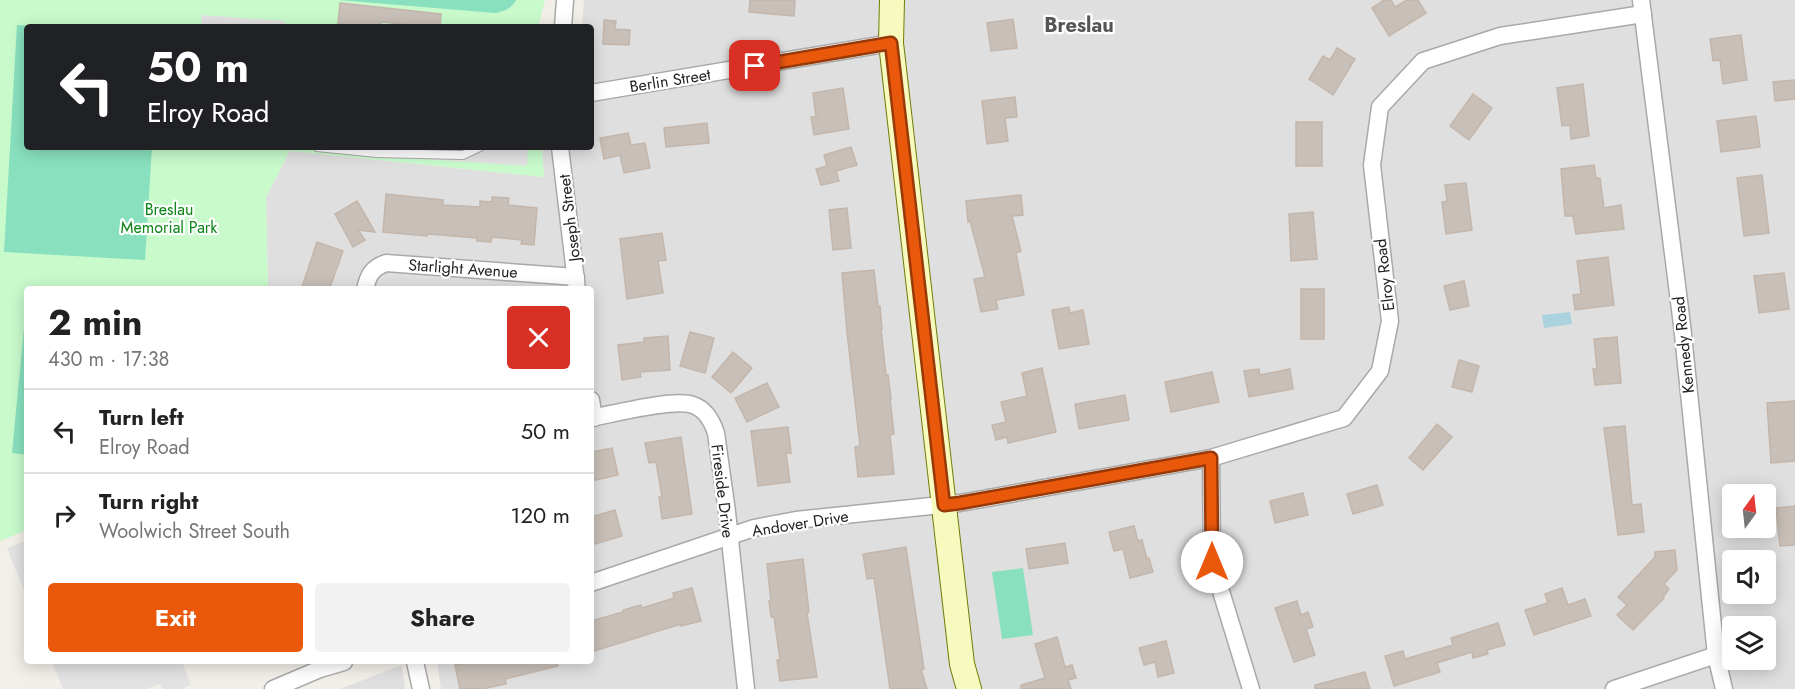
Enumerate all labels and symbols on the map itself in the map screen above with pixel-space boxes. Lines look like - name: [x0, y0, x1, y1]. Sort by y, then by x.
- district label: Breslau: [1044, 11, 1114, 40]
- pin: [729, 40, 780, 91]
- street label: Berlin Street: [628, 63, 712, 98]
- street label: Joseph Street: [553, 173, 587, 265]
- park label: Breslau Memorial Park: [121, 198, 218, 239]
- street label: Elroy Road: [1369, 238, 1400, 312]
- street label: Starlight Avenue: [407, 253, 518, 284]
- street label: Kennedy Road: [1667, 295, 1700, 395]
- street label: Fireside Drive: [705, 443, 740, 539]
- north arrow: [1722, 484, 1776, 538]
- street label: Andover Drive: [750, 505, 850, 542]
- position arrow: [1180, 530, 1244, 594]

